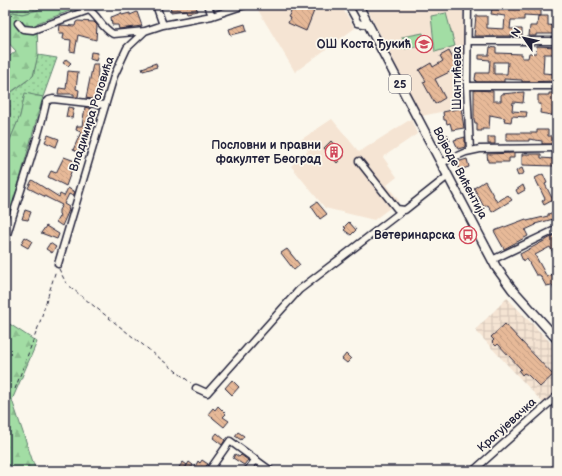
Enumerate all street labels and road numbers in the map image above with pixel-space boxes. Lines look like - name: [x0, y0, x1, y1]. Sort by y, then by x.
- street label: Шантићева: [450, 46, 465, 110]
- street label: Владимира Роловића: [66, 55, 118, 173]
- road number: 25: [389, 75, 411, 93]
- street label: Војводе Вићентија: [429, 124, 491, 222]
- street label: Крагујевачка: [474, 395, 540, 455]

